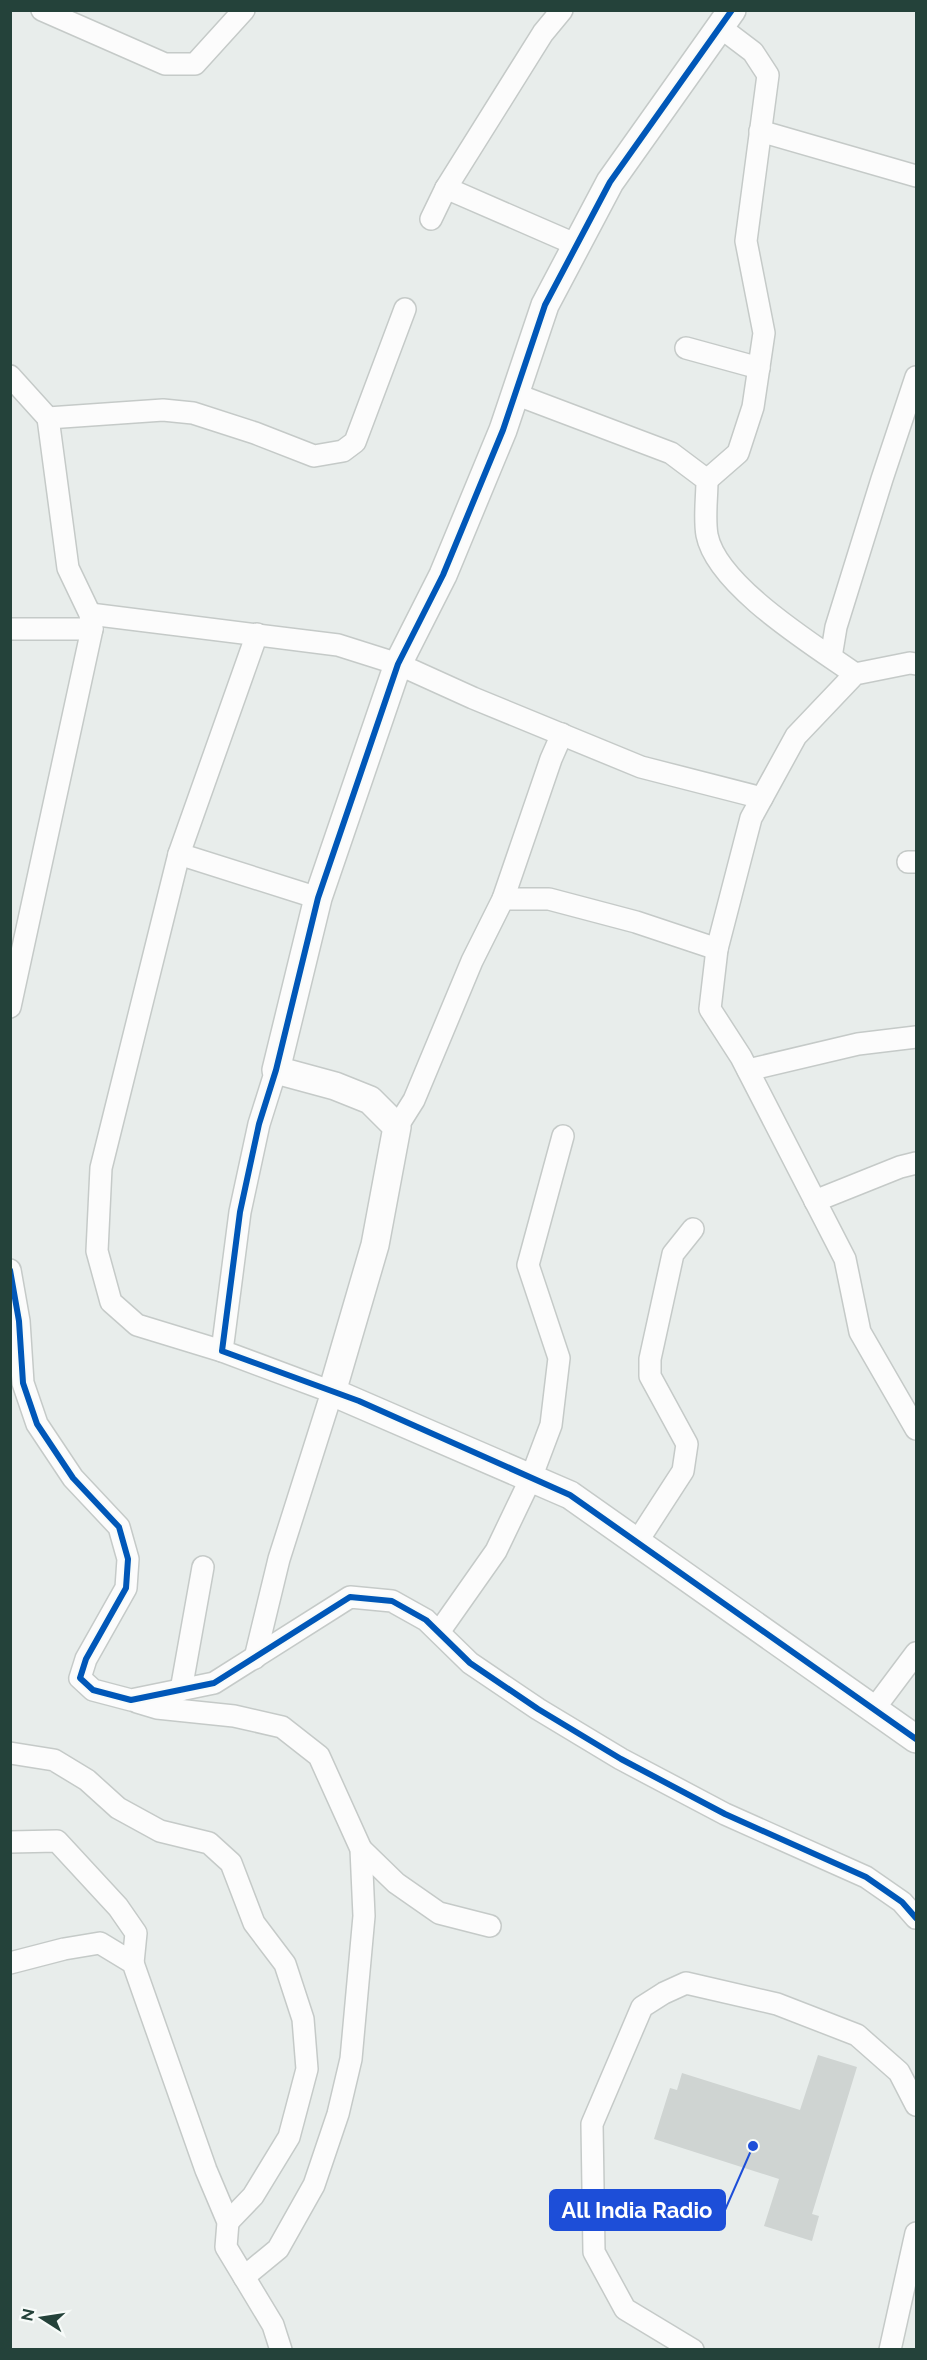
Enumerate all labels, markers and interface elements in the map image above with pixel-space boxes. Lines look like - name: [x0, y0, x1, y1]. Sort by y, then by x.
- callout: All India Radio: [550, 2190, 725, 2230]
- text: All India Radio: [562, 2197, 712, 2223]
- north arrow: [12, 2288, 72, 2348]
- text: N: [17, 2307, 38, 2323]

